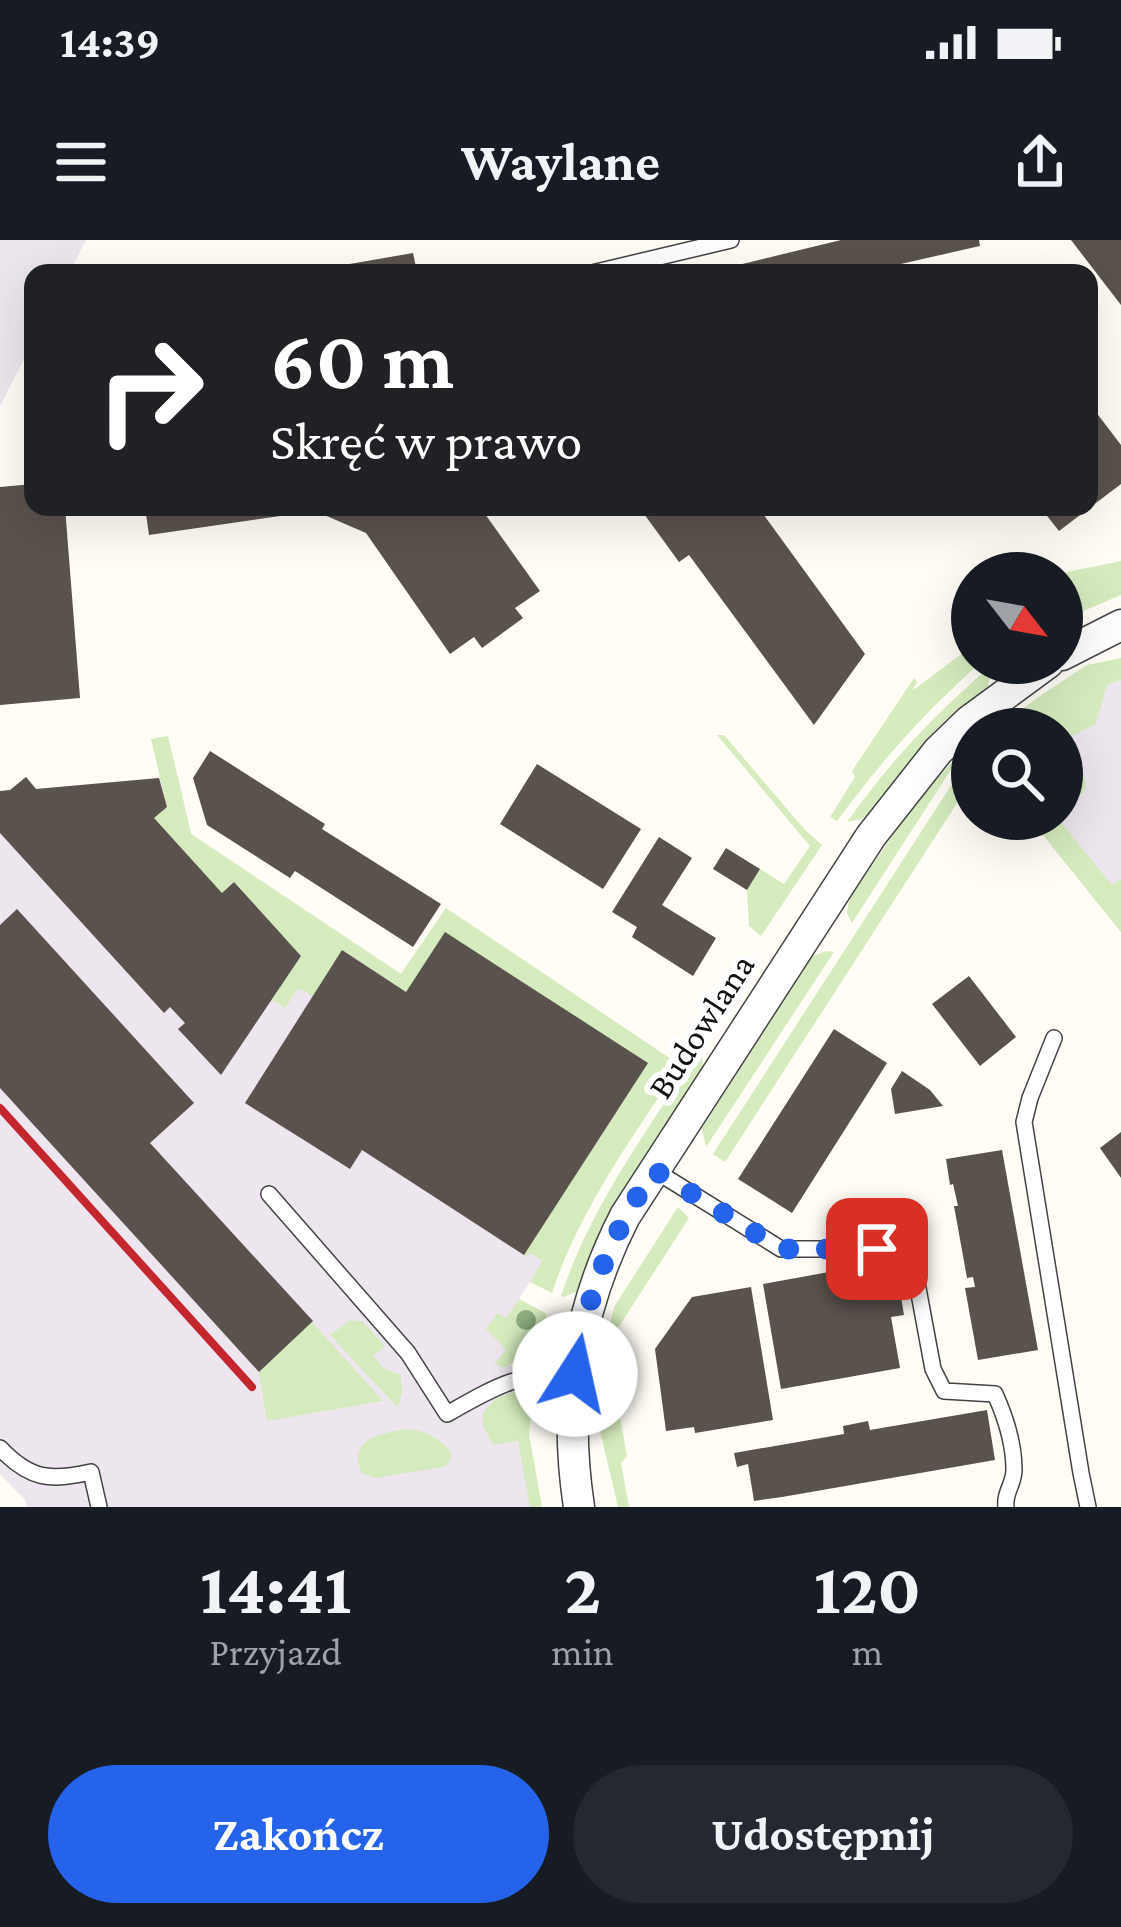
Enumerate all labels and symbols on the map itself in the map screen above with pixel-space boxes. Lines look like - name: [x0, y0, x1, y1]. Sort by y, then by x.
- north arrow: [951, 552, 1083, 684]
- street label: Budowlana: [640, 946, 762, 1106]
- pin: [826, 1198, 928, 1300]
- position arrow: [512, 1311, 638, 1437]

